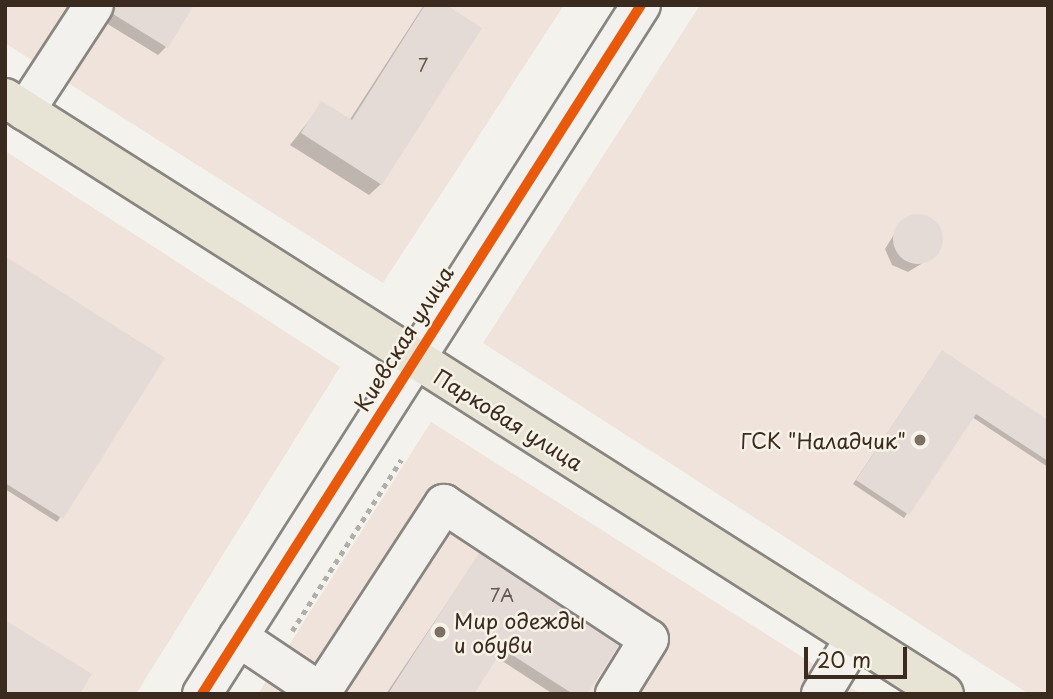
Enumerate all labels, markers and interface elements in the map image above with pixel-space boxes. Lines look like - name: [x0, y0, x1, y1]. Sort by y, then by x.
- house number: 7: [418, 54, 428, 76]
- street label: Киевская улица: [348, 260, 458, 416]
- street label: Парковая улица: [430, 363, 588, 475]
- place label: ГСК "Наладчик": [740, 427, 906, 453]
- marker: ГСК "Наладчик": [912, 432, 928, 448]
- house number: 7А: [490, 584, 514, 606]
- place label: Мир одежды и обуви: [454, 607, 586, 657]
- marker: Мир одежды и обуви: [432, 624, 448, 640]
- scale bar: [808, 632, 911, 676]
- text: 20 m: [817, 643, 871, 675]

